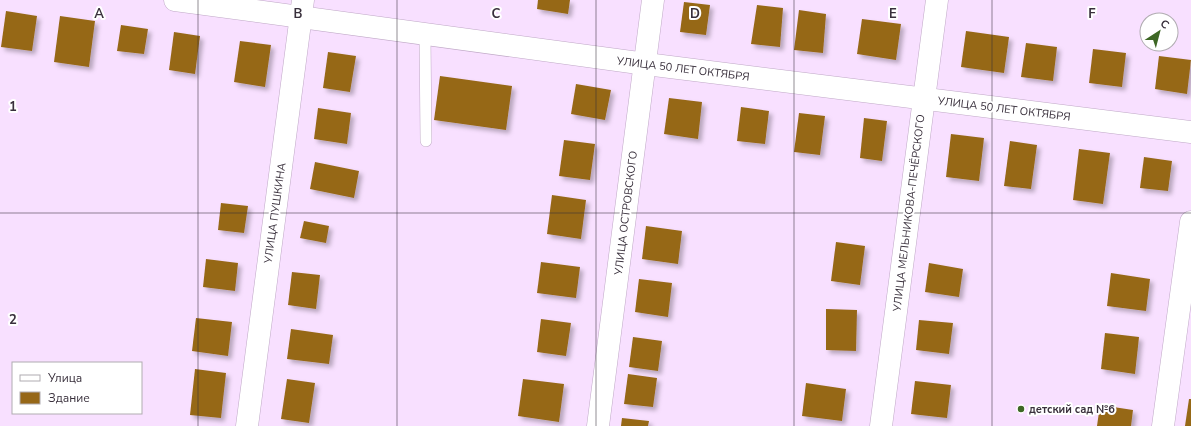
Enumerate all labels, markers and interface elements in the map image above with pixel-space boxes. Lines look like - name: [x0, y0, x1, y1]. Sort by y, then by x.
- text: A: [94, 5, 104, 23]
- text: B: [294, 5, 303, 23]
- text: C: [492, 5, 501, 23]
- text: D: [690, 5, 700, 23]
- text: E: [889, 5, 897, 23]
- text: F: [1088, 5, 1096, 23]
- north arrow: [1139, 12, 1179, 52]
- text: С: [1157, 16, 1172, 33]
- street label: УЛИЦА 50 ЛЕТ ОКТЯБРЯ: [615, 53, 750, 85]
- street label: УЛИЦА 50 ЛЕТ ОКТЯБРЯ: [936, 93, 1071, 125]
- text: 1: [9, 98, 17, 116]
- street label: УЛИЦА МЕЛЬНИКОВА-ПЕЧЁРСКОГО: [889, 114, 929, 313]
- street label: УЛИЦА ОСТРОВСКОГО: [611, 150, 641, 277]
- street label: УЛИЦА ПУШКИНА: [260, 162, 289, 265]
- text: 2: [9, 311, 17, 329]
- legend: [12, 362, 142, 414]
- text: Улица: [47, 370, 82, 386]
- text: Здание: [48, 390, 90, 406]
- place label: детский сад №6: [1029, 402, 1115, 417]
- marker: детский сад №6: [1016, 404, 1026, 414]

